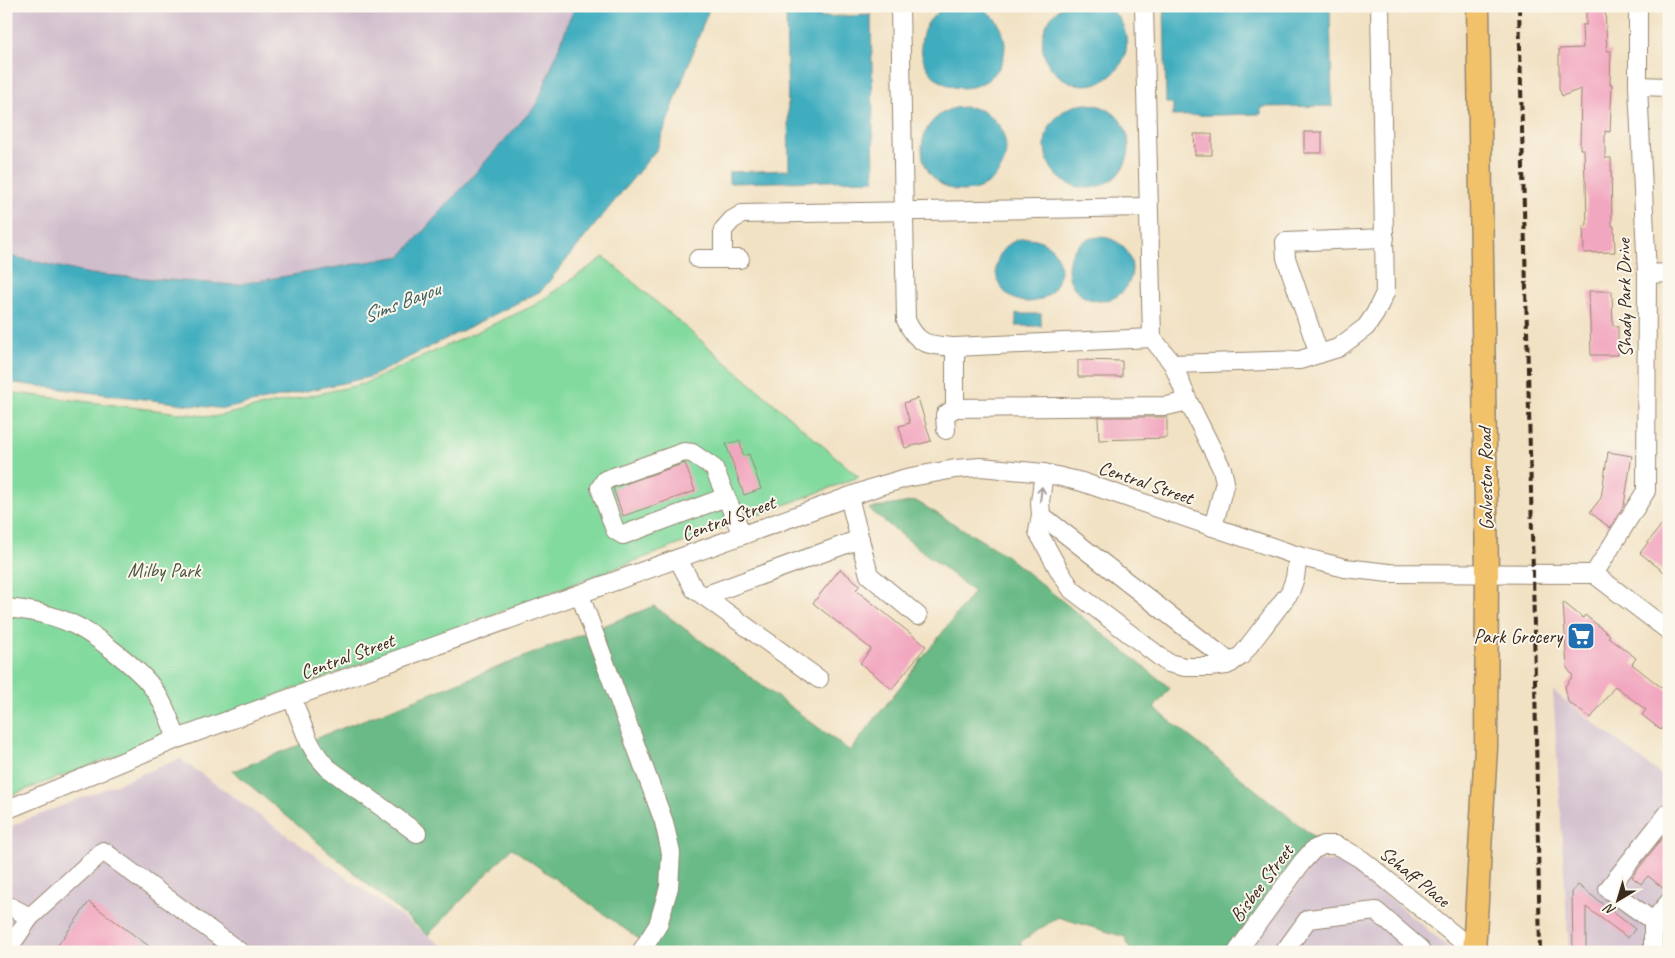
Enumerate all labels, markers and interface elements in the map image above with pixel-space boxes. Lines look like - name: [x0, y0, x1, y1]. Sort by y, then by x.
- street label: Shady Park Drive: [1611, 237, 1638, 358]
- water label: Sims Bayou: [359, 274, 446, 328]
- street label: Galveston Road: [1472, 424, 1499, 531]
- street label: Central Street: [1095, 455, 1199, 511]
- one-way arrow: [1036, 487, 1046, 503]
- street label: Central Street: [678, 489, 781, 547]
- park label: Milby Park: [128, 558, 202, 583]
- supermarket icon: Park Grocery: [1566, 621, 1596, 651]
- place label: Park Grocery: [1474, 624, 1564, 649]
- street label: Central Street: [297, 627, 400, 685]
- street label: Bisbee Street: [1224, 838, 1300, 927]
- street label: Schaff Place: [1374, 840, 1456, 913]
- north arrow: [1592, 876, 1642, 926]
- text: N: [1600, 899, 1619, 919]

